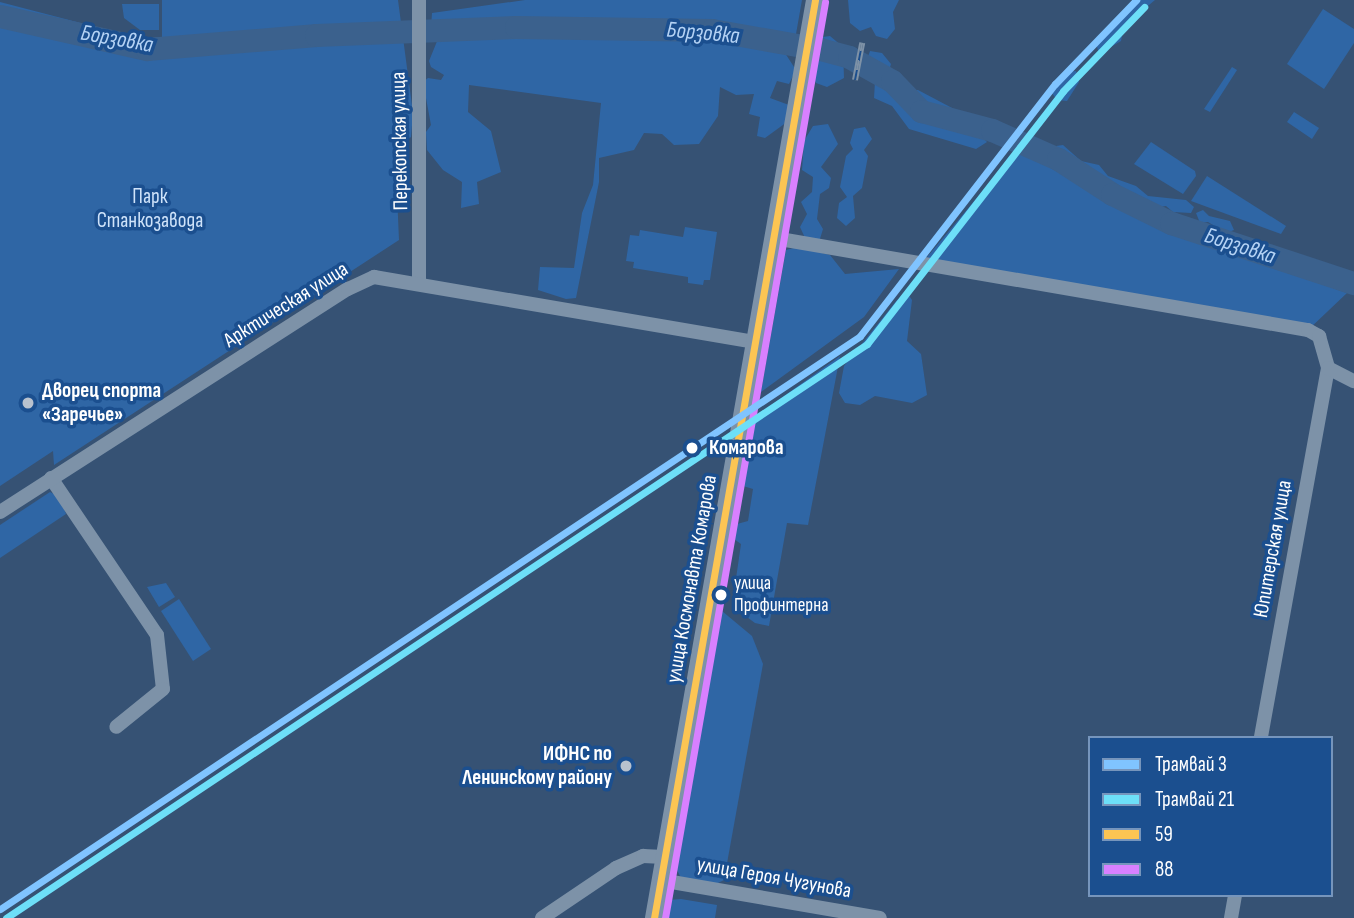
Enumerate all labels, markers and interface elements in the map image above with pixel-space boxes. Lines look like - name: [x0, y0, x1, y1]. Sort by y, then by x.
- water label: Борзовка: [665, 16, 741, 50]
- water label: Борзовка: [79, 19, 155, 59]
- street label: Перекопская улица: [386, 72, 414, 210]
- park label: Парк Станкозавода: [97, 184, 203, 234]
- water label: Борзовка: [1201, 222, 1279, 270]
- street label: Арктическая улица: [219, 257, 353, 353]
- place label: Дворец спорта «Заречье»: [42, 378, 161, 428]
- marker: Дворец спорта «Заречье»: [20, 395, 36, 411]
- place label: Комарова: [709, 435, 784, 461]
- marker: Комарова: [681, 437, 703, 459]
- street label: улица Космонавта Комарова: [661, 473, 723, 685]
- street label: Юпитерская улица: [1249, 478, 1297, 620]
- place label: улица Профинтерна: [734, 573, 828, 617]
- marker: улица Профинтерна: [714, 588, 728, 602]
- legend: [1088, 736, 1333, 897]
- place label: ИФНС по Ленинскому району: [462, 741, 612, 791]
- text: Трамвай 3: [1155, 752, 1227, 777]
- marker: ИФНС по Ленинскому району: [618, 758, 634, 774]
- text: Трамвай 21: [1155, 787, 1234, 812]
- text: 59: [1155, 822, 1173, 847]
- street label: улица Героя Чугунова: [695, 852, 853, 904]
- text: 88: [1155, 857, 1173, 882]

